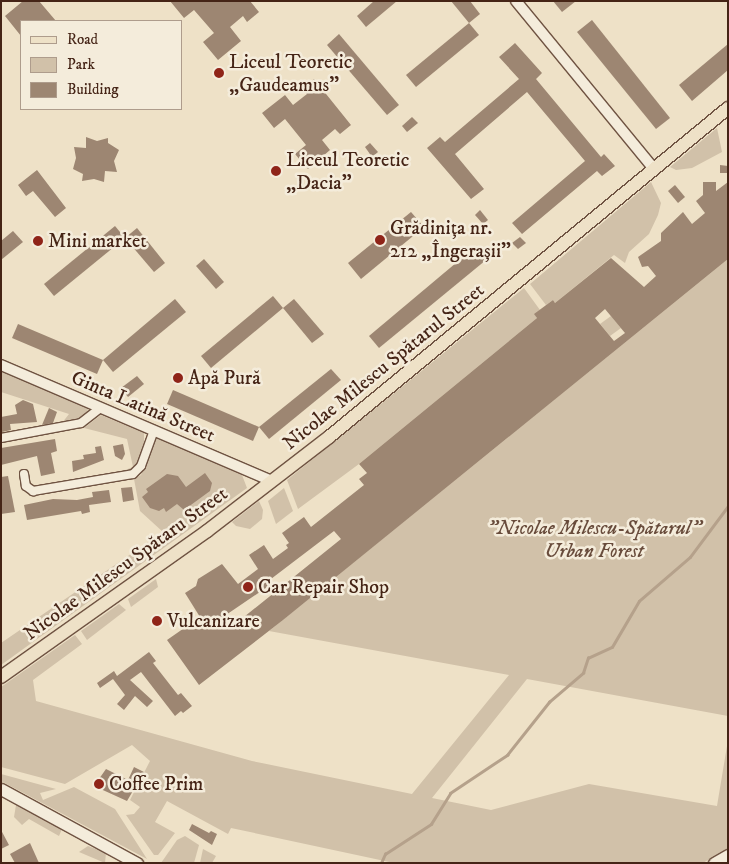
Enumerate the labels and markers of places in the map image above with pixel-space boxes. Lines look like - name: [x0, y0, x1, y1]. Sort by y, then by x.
- place label: Liceul Teoretic „Gaudeamus”: [229, 50, 352, 97]
- marker: Liceul Teoretic „Gaudeamus”: [213, 67, 225, 79]
- place label: Liceul Teoretic „Dacia”: [286, 148, 409, 195]
- marker: Liceul Teoretic „Dacia”: [270, 165, 282, 177]
- place label: Grădinița nr. 212 „Îngerașii”: [390, 216, 511, 263]
- place label: Mini market: [48, 229, 147, 253]
- marker: Grădinița nr. 212 „Îngerașii”: [374, 234, 386, 246]
- marker: Mini market: [32, 235, 44, 247]
- place label: Apă Pură: [188, 366, 261, 390]
- marker: Apă Pură: [172, 372, 184, 384]
- place label: Car Repair Shop: [258, 575, 389, 599]
- marker: Car Repair Shop: [242, 581, 254, 593]
- place label: Vulcanizare: [167, 609, 260, 633]
- marker: Vulcanizare: [151, 615, 163, 627]
- place label: Coffee Prim: [109, 772, 203, 796]
- marker: Coffee Prim: [93, 778, 105, 790]

